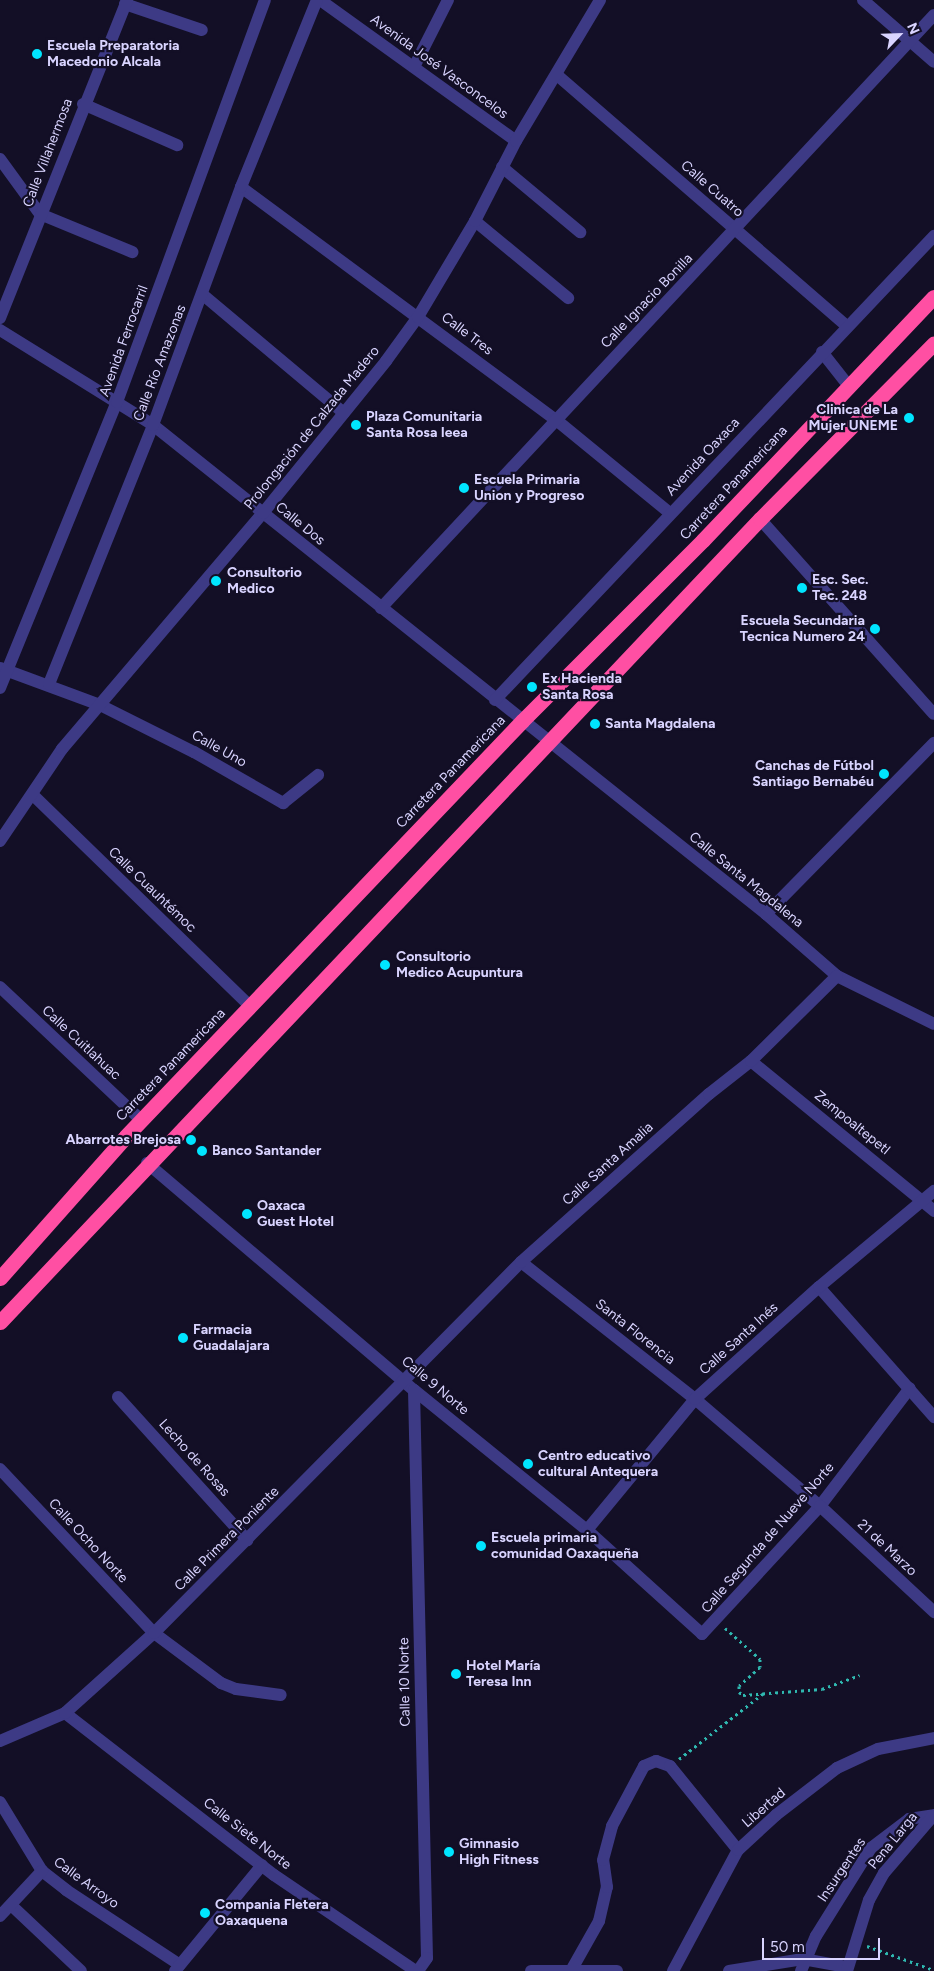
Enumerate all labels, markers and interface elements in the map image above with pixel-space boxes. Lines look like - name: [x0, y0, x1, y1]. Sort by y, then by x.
- north arrow: [874, 10, 924, 60]
- street label: Avenida José Vasconcelos: [367, 11, 511, 123]
- text: N: [903, 20, 923, 37]
- place label: Escuela Preparatoria Macedonio Alcala: [47, 38, 180, 70]
- marker: Escuela Preparatoria Macedonio Alcala: [31, 48, 43, 60]
- street label: Calle Villahermosa: [20, 96, 76, 210]
- street label: Calle Cuatro: [677, 157, 747, 221]
- street label: Calle Ignacio Bonilla: [598, 250, 696, 352]
- street label: Avenida Ferrocarril: [96, 283, 152, 399]
- street label: Calle Río Amazonas: [130, 303, 190, 423]
- street label: Calle Tres: [438, 309, 496, 359]
- street label: Prolongación de Calzada Madero: [241, 343, 383, 513]
- place label: Clinica de La Mujer UNEME: [808, 402, 898, 434]
- place label: Plaza Comunitaria Santa Rosa Ieea: [366, 409, 482, 442]
- marker: Clinica de La Mujer UNEME: [902, 411, 916, 425]
- street label: Avenida Oaxaca: [663, 415, 743, 499]
- marker: Plaza Comunitaria Santa Rosa Ieea: [350, 419, 362, 431]
- street label: Carretera Panamericana: [677, 422, 791, 544]
- place label: Escuela Primaria Union y Progreso: [474, 472, 584, 504]
- marker: Escuela Primaria Union y Progreso: [458, 482, 470, 494]
- street label: Calle Dos: [272, 499, 328, 549]
- place label: Consultorio Medico: [227, 565, 302, 598]
- place label: Esc. Sec. Tec. 248: [812, 572, 869, 604]
- marker: Consultorio Medico: [209, 574, 223, 588]
- marker: Esc. Sec. Tec. 248: [796, 582, 808, 594]
- place label: Escuela Secundaria Tecnica Numero 24: [740, 613, 865, 646]
- marker: Escuela Secundaria Tecnica Numero 24: [869, 623, 881, 635]
- place label: Ex Hacienda Santa Rosa: [542, 671, 622, 704]
- marker: Ex Hacienda Santa Rosa: [526, 681, 538, 693]
- street label: Carretera Panamericana: [393, 712, 509, 832]
- place label: Santa Magdalena: [605, 716, 715, 732]
- marker: Santa Magdalena: [589, 718, 601, 730]
- street label: Calle Uno: [189, 727, 249, 771]
- place label: Canchas de Fútbol Santiago Bernabéu: [752, 758, 874, 790]
- marker: Canchas de Fútbol Santiago Bernabéu: [878, 768, 890, 780]
- street label: Calle Santa Magdalena: [685, 829, 807, 931]
- street label: Calle Cuauhtémoc: [105, 844, 199, 936]
- place label: Consultorio Medico Acupuntura: [396, 949, 523, 982]
- marker: Consultorio Medico Acupuntura: [378, 958, 392, 972]
- street label: Calle Cuitlahuac: [38, 1002, 124, 1084]
- street label: Carretera Panamericana: [113, 1005, 229, 1125]
- street label: Zempoaltepetl: [811, 1087, 893, 1159]
- street label: Calle Santa Amalia: [559, 1119, 657, 1209]
- place label: Abarrotes Brejosa: [66, 1132, 181, 1148]
- marker: Abarrotes Brejosa: [185, 1134, 197, 1146]
- place label: Banco Santander: [212, 1143, 321, 1159]
- marker: Banco Santander: [196, 1145, 208, 1157]
- place label: Oaxaca Guest Hotel: [257, 1198, 334, 1230]
- marker: Oaxaca Guest Hotel: [241, 1208, 253, 1220]
- street label: Santa Florencia: [592, 1296, 678, 1368]
- street label: Calle Santa Inés: [696, 1299, 782, 1379]
- place label: Farmacia Guadalajara: [193, 1322, 270, 1354]
- marker: Farmacia Guadalajara: [177, 1332, 189, 1344]
- street label: Calle 9 Norte: [398, 1353, 472, 1419]
- street label: Lecho de Rosas: [155, 1416, 233, 1500]
- place label: Centro educativo cultural Antequera: [538, 1448, 658, 1480]
- marker: Centro educativo cultural Antequera: [522, 1458, 534, 1470]
- street label: Calle Segunda de Nueve Norte: [698, 1459, 838, 1617]
- street label: Calle Primera Poniente: [171, 1483, 283, 1595]
- street label: Calle Ocho Norte: [45, 1495, 131, 1587]
- street label: 21 de Marzo: [854, 1516, 920, 1580]
- place label: Escuela primaria comunidad Oaxaqueña: [491, 1530, 639, 1562]
- marker: Escuela primaria comunidad Oaxaqueña: [475, 1540, 487, 1552]
- street label: Calle 10 Norte: [396, 1637, 414, 1727]
- place label: Hotel María Teresa Inn: [466, 1658, 541, 1690]
- marker: Hotel María Teresa Inn: [450, 1668, 462, 1680]
- street label: Libertad: [739, 1785, 789, 1831]
- street label: Calle Siete Norte: [200, 1794, 294, 1874]
- street label: Pena Larga: [865, 1809, 921, 1873]
- street label: Insurgentes: [814, 1835, 870, 1905]
- place label: Gimnasio High Fitness: [459, 1836, 539, 1868]
- marker: Gimnasio High Fitness: [443, 1846, 455, 1858]
- street label: Calle Arroyo: [50, 1854, 122, 1912]
- place label: Compania Fletera Oaxaquena: [215, 1897, 329, 1930]
- marker: Compania Fletera Oaxaquena: [199, 1907, 211, 1919]
- scale bar: [764, 1928, 882, 1960]
- text: 50 m: [770, 1938, 805, 1956]

